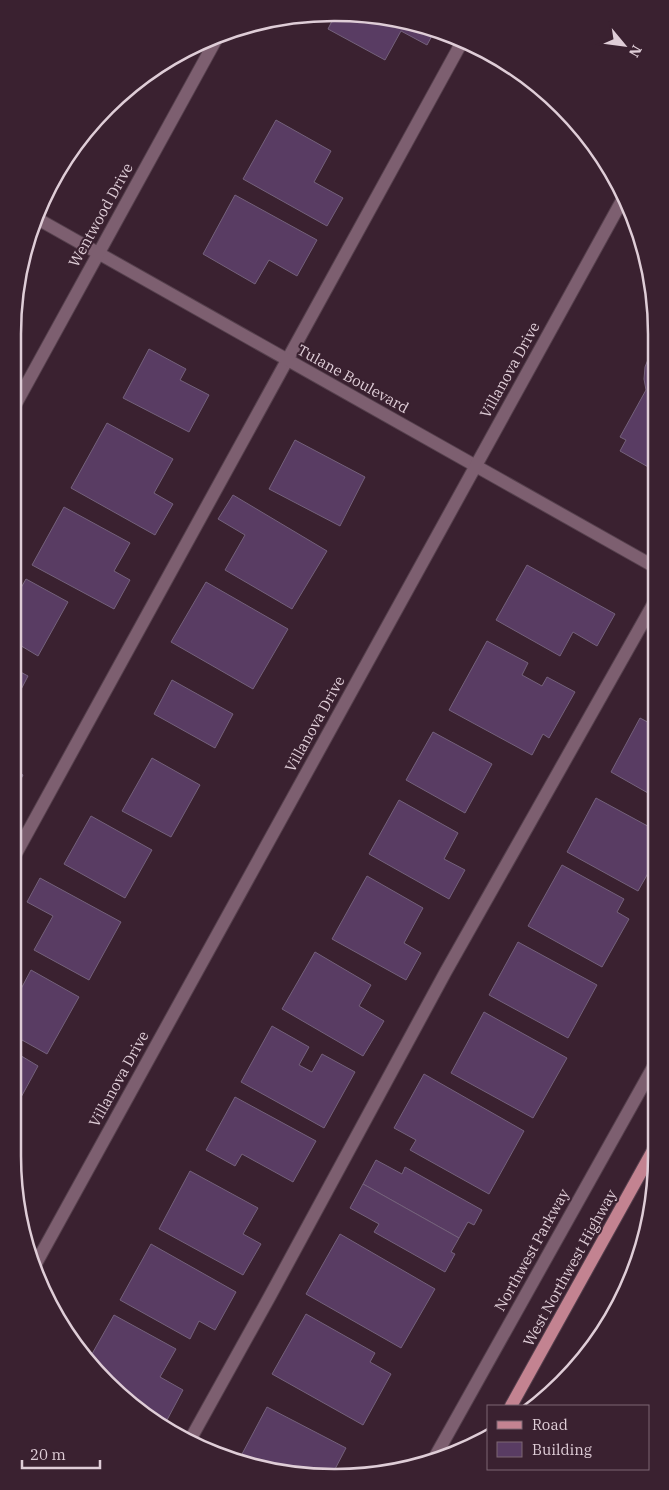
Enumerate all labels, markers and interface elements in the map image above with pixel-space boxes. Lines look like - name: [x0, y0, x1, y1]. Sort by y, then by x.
- north arrow: [599, 20, 649, 70]
- text: N: [625, 42, 646, 61]
- street label: Wentwood Drive: [64, 159, 137, 270]
- street label: Villanova Drive: [475, 318, 544, 421]
- street label: Tulane Boulevard: [294, 340, 412, 417]
- street label: Villanova Drive: [280, 672, 349, 775]
- street label: Villanova Drive: [84, 1027, 153, 1130]
- street label: Northwest Parkway: [490, 1185, 573, 1314]
- street label: West Northwest Highway: [519, 1186, 621, 1349]
- legend: [487, 1405, 649, 1470]
- text: Road: [532, 1415, 568, 1434]
- scale bar: [22, 1438, 100, 1470]
- text: Building: [532, 1440, 592, 1459]
- text: 20 m: [30, 1445, 66, 1464]

